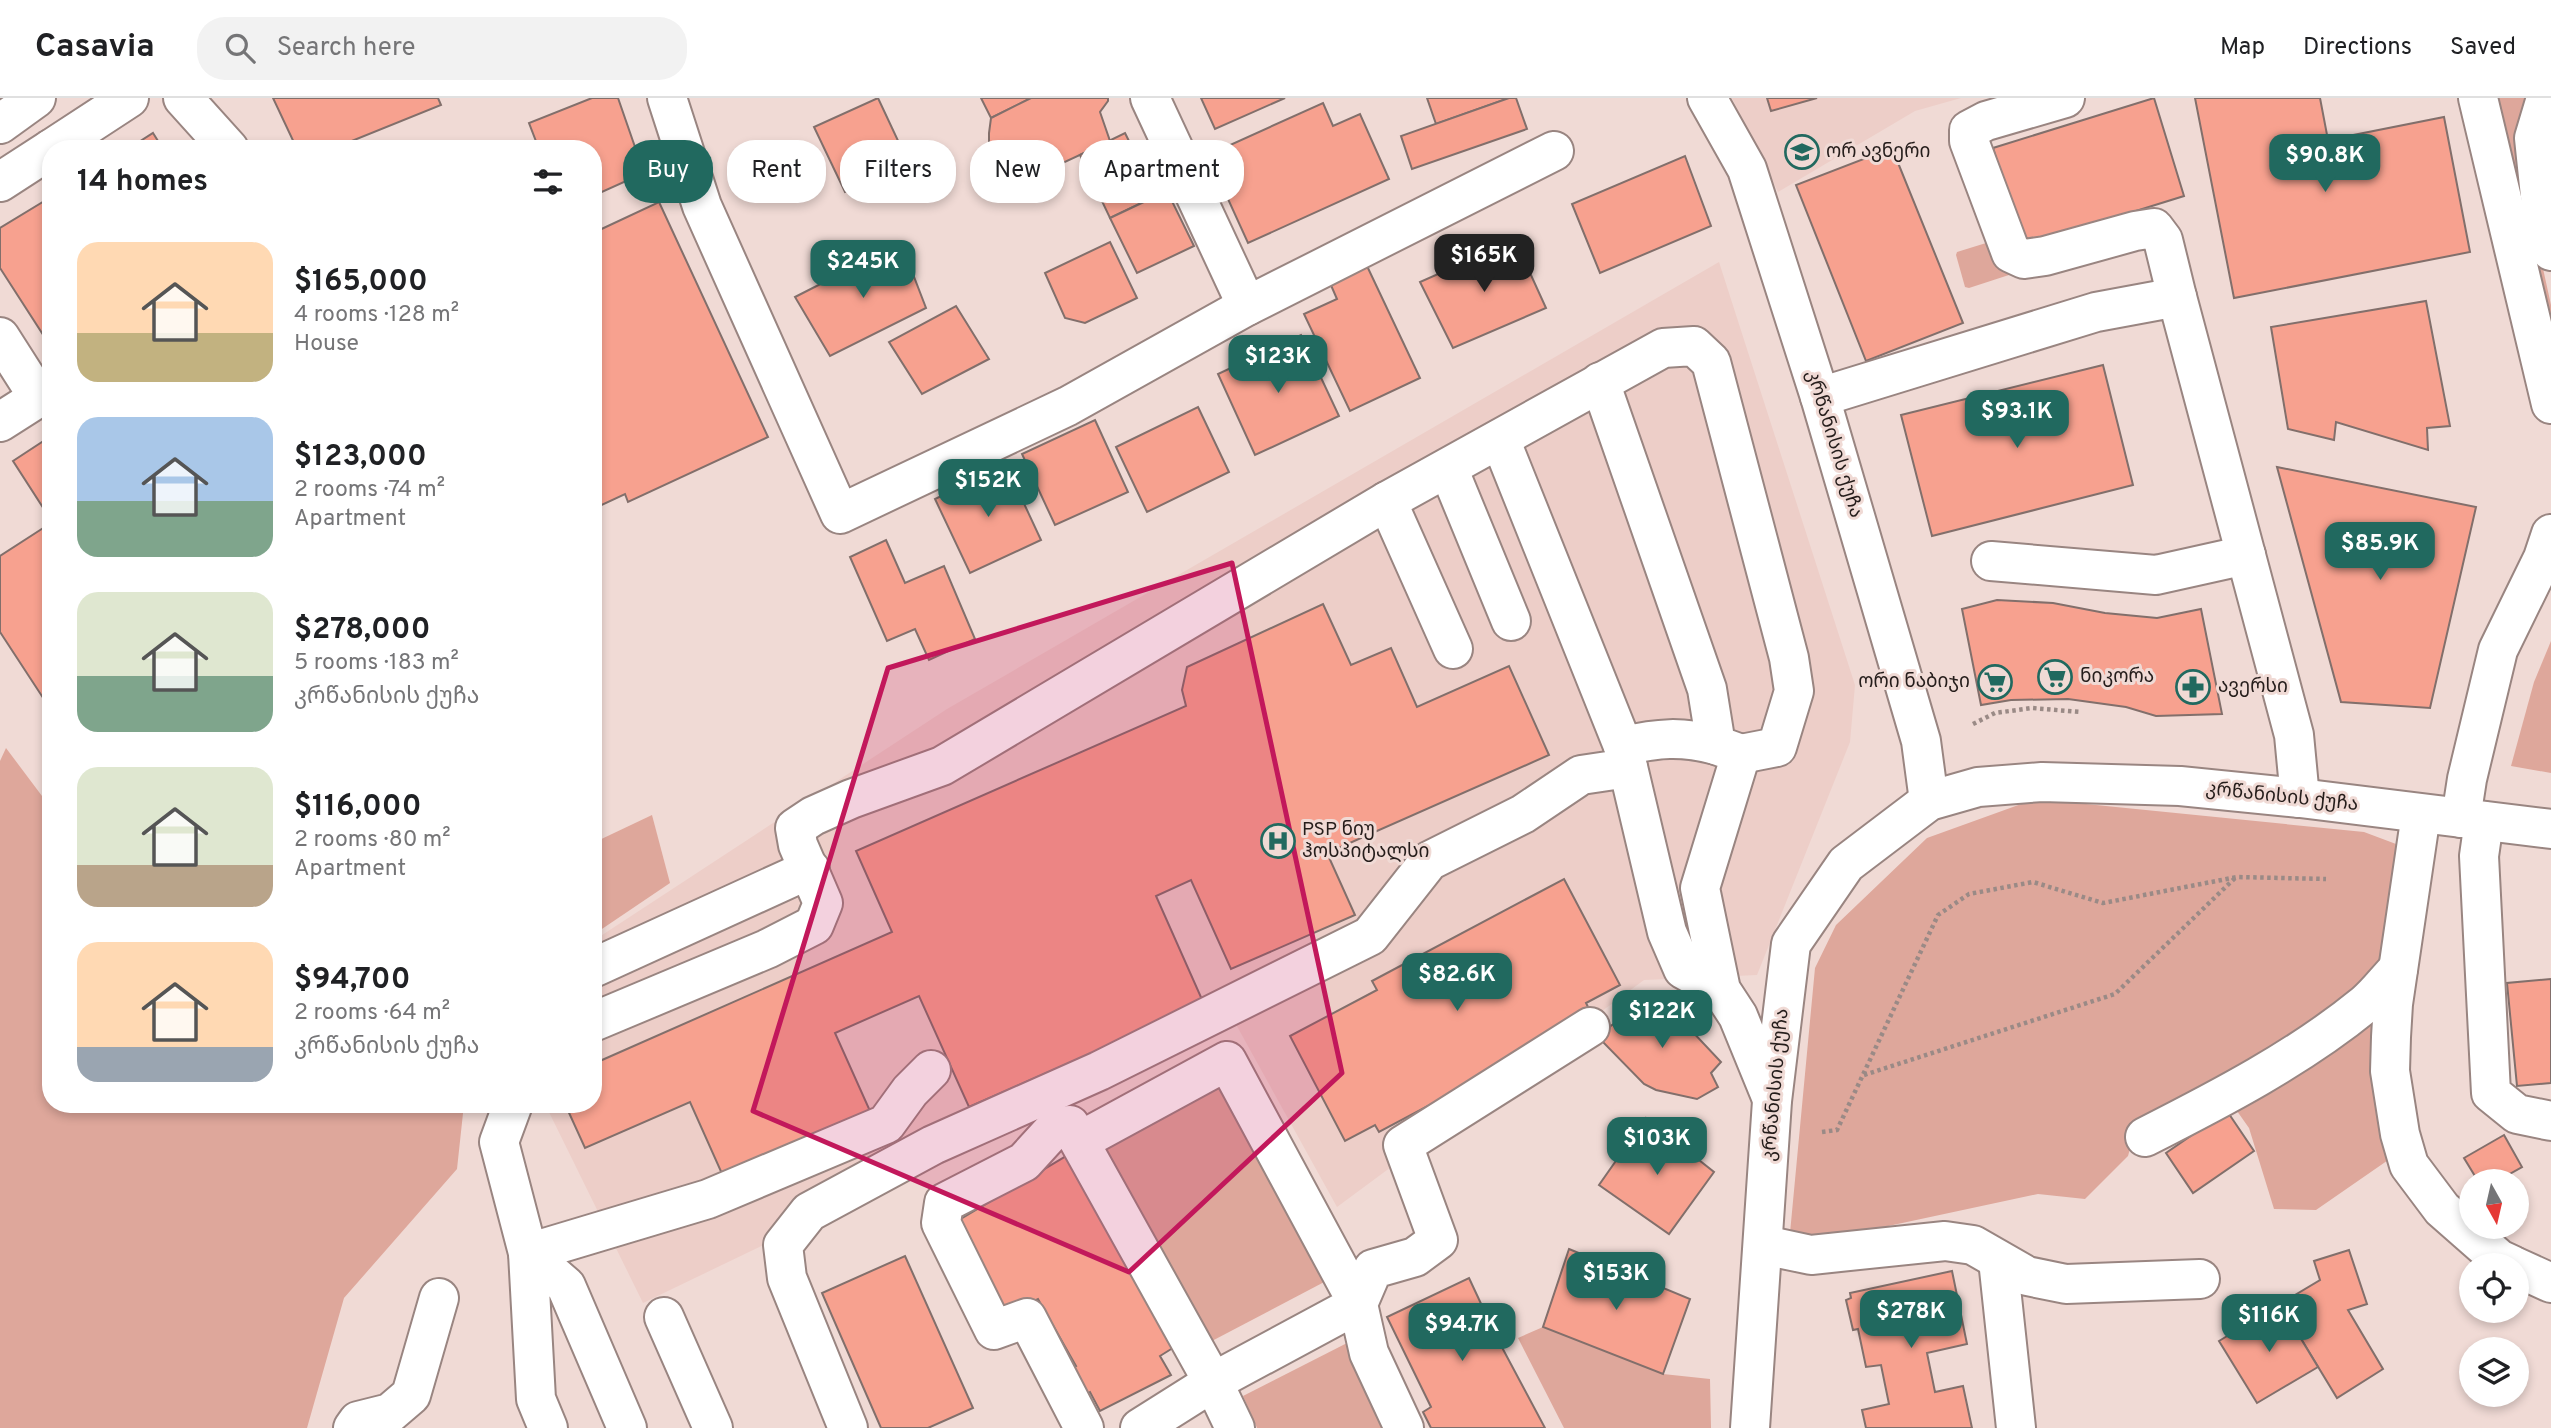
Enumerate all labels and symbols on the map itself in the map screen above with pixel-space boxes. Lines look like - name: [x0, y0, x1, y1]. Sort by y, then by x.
- school or university icon: ორ ავნერი: [1783, 133, 1821, 171]
- pin: $90.8K: [2268, 134, 2382, 194]
- place label: ორ ავნერი: [1826, 140, 1930, 164]
- pin: $165K: [1435, 234, 1533, 294]
- pin: $245K: [814, 240, 912, 300]
- pin: $123K: [1229, 336, 1327, 395]
- street label: კრწანისის ქუჩა: [1800, 367, 1868, 521]
- pin: $93.1K: [1960, 390, 2074, 450]
- pin: $152K: [939, 460, 1037, 519]
- pin: $85.9K: [2323, 522, 2437, 582]
- supermarket icon: ნიკორა: [2036, 658, 2074, 696]
- supermarket icon: ორი ნაბიჯი: [1976, 663, 2014, 701]
- place label: ნიკორა: [2080, 665, 2154, 689]
- pharmacy icon: ავერსი: [2174, 668, 2212, 706]
- place label: ორი ნაბიჯი: [1858, 670, 1970, 694]
- place label: ავერსი: [2218, 675, 2288, 699]
- street label: კრწანისის ქუჩა: [2205, 777, 2359, 817]
- place label: PSP ნიუ ჰოსპიტალსი: [1302, 818, 1430, 864]
- hospital icon: PSP ნიუ ჰოსპიტალსი: [1259, 822, 1297, 860]
- pin: $82.6K: [1400, 954, 1514, 1013]
- pin: $122K: [1613, 990, 1711, 1050]
- street label: კრწანისის ქუჩა: [1757, 1008, 1795, 1162]
- pin: $103K: [1608, 1118, 1706, 1177]
- north arrow: [2459, 1169, 2529, 1239]
- pin: $153K: [1567, 1252, 1665, 1312]
- pin: $278K: [1862, 1290, 1960, 1350]
- pin: $116K: [2220, 1294, 2318, 1354]
- pin: $94.7K: [1405, 1304, 1519, 1363]

